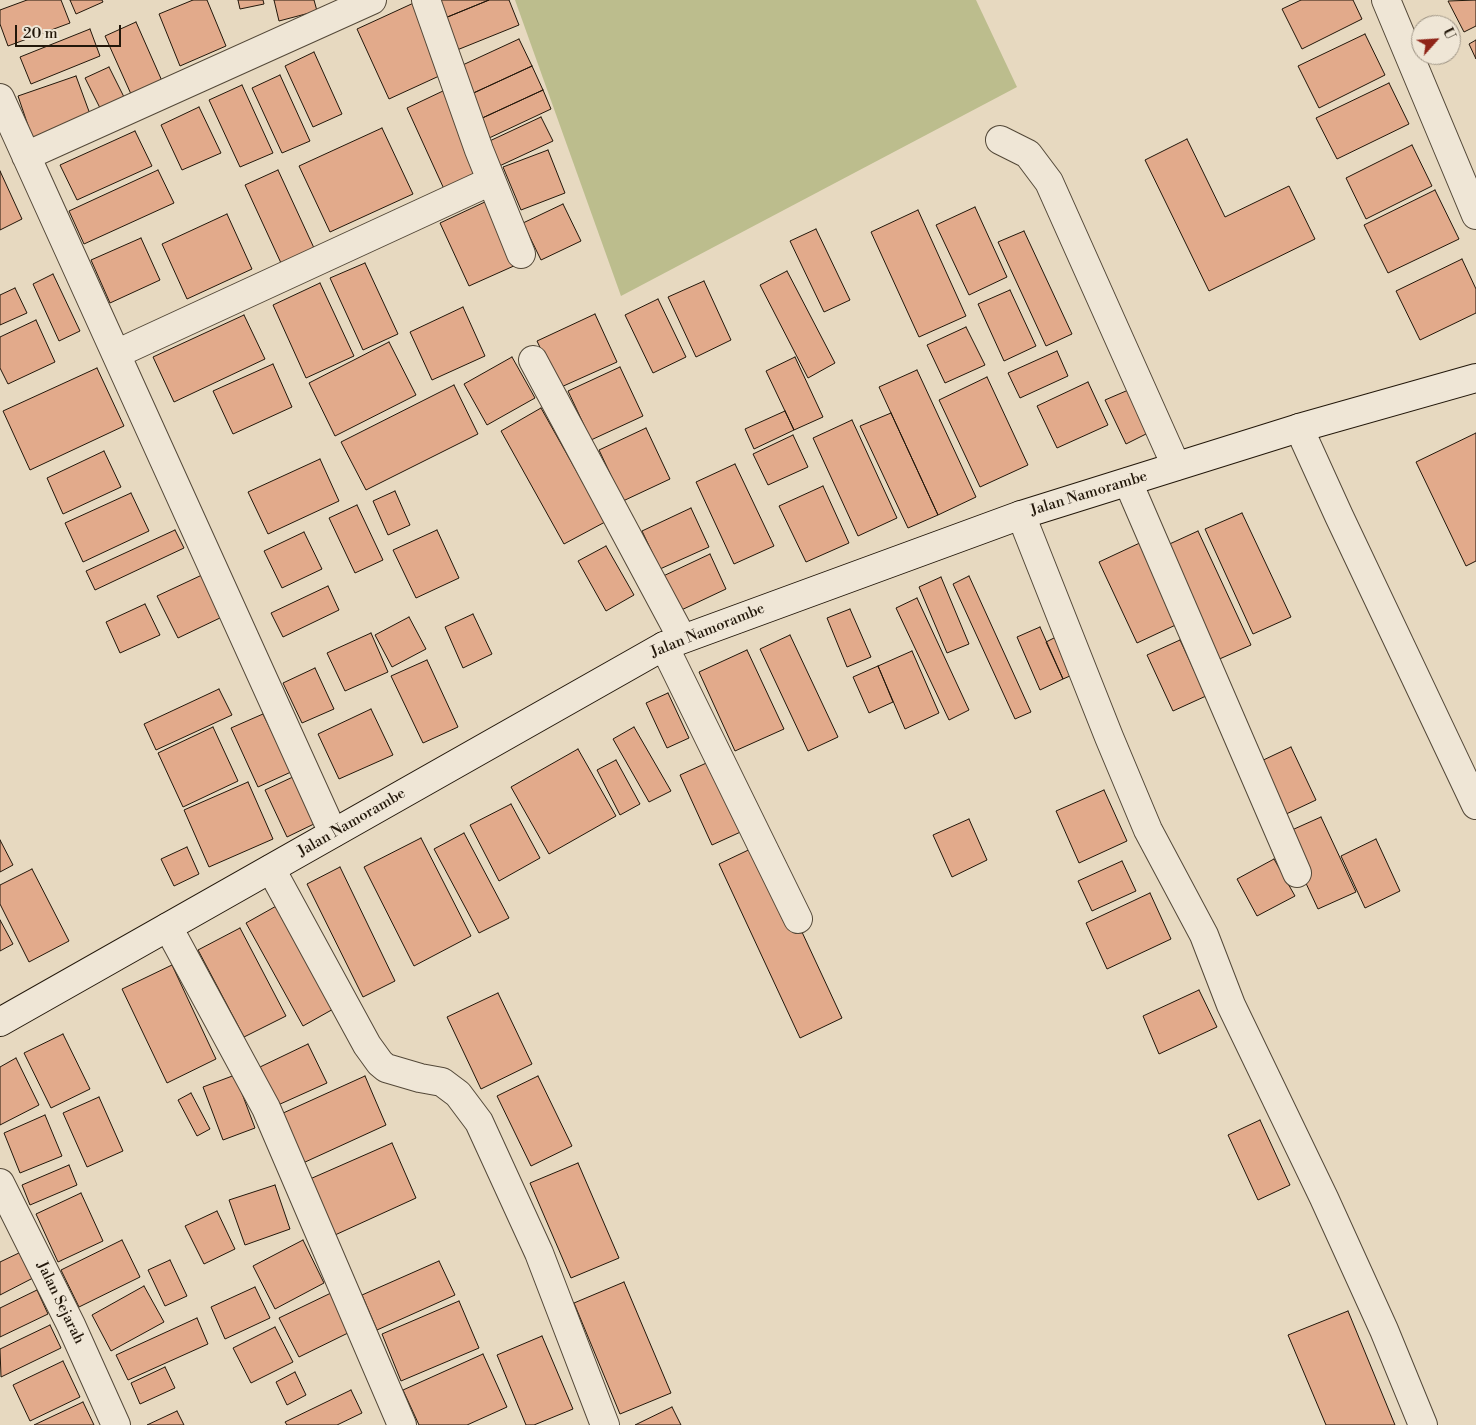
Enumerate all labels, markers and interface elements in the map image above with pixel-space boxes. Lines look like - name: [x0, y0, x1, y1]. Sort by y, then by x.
- scale bar: [18, 15, 124, 47]
- north arrow: [1411, 15, 1461, 65]
- text: 20 m: [23, 24, 58, 43]
- text: U: [1438, 25, 1459, 43]
- street label: Jalan Namorambe: [1028, 468, 1150, 520]
- street label: Jalan Namorambe: [648, 600, 768, 662]
- street label: Jalan Namorambe: [295, 785, 409, 861]
- street label: Jalan Sejarah: [32, 1259, 88, 1347]

